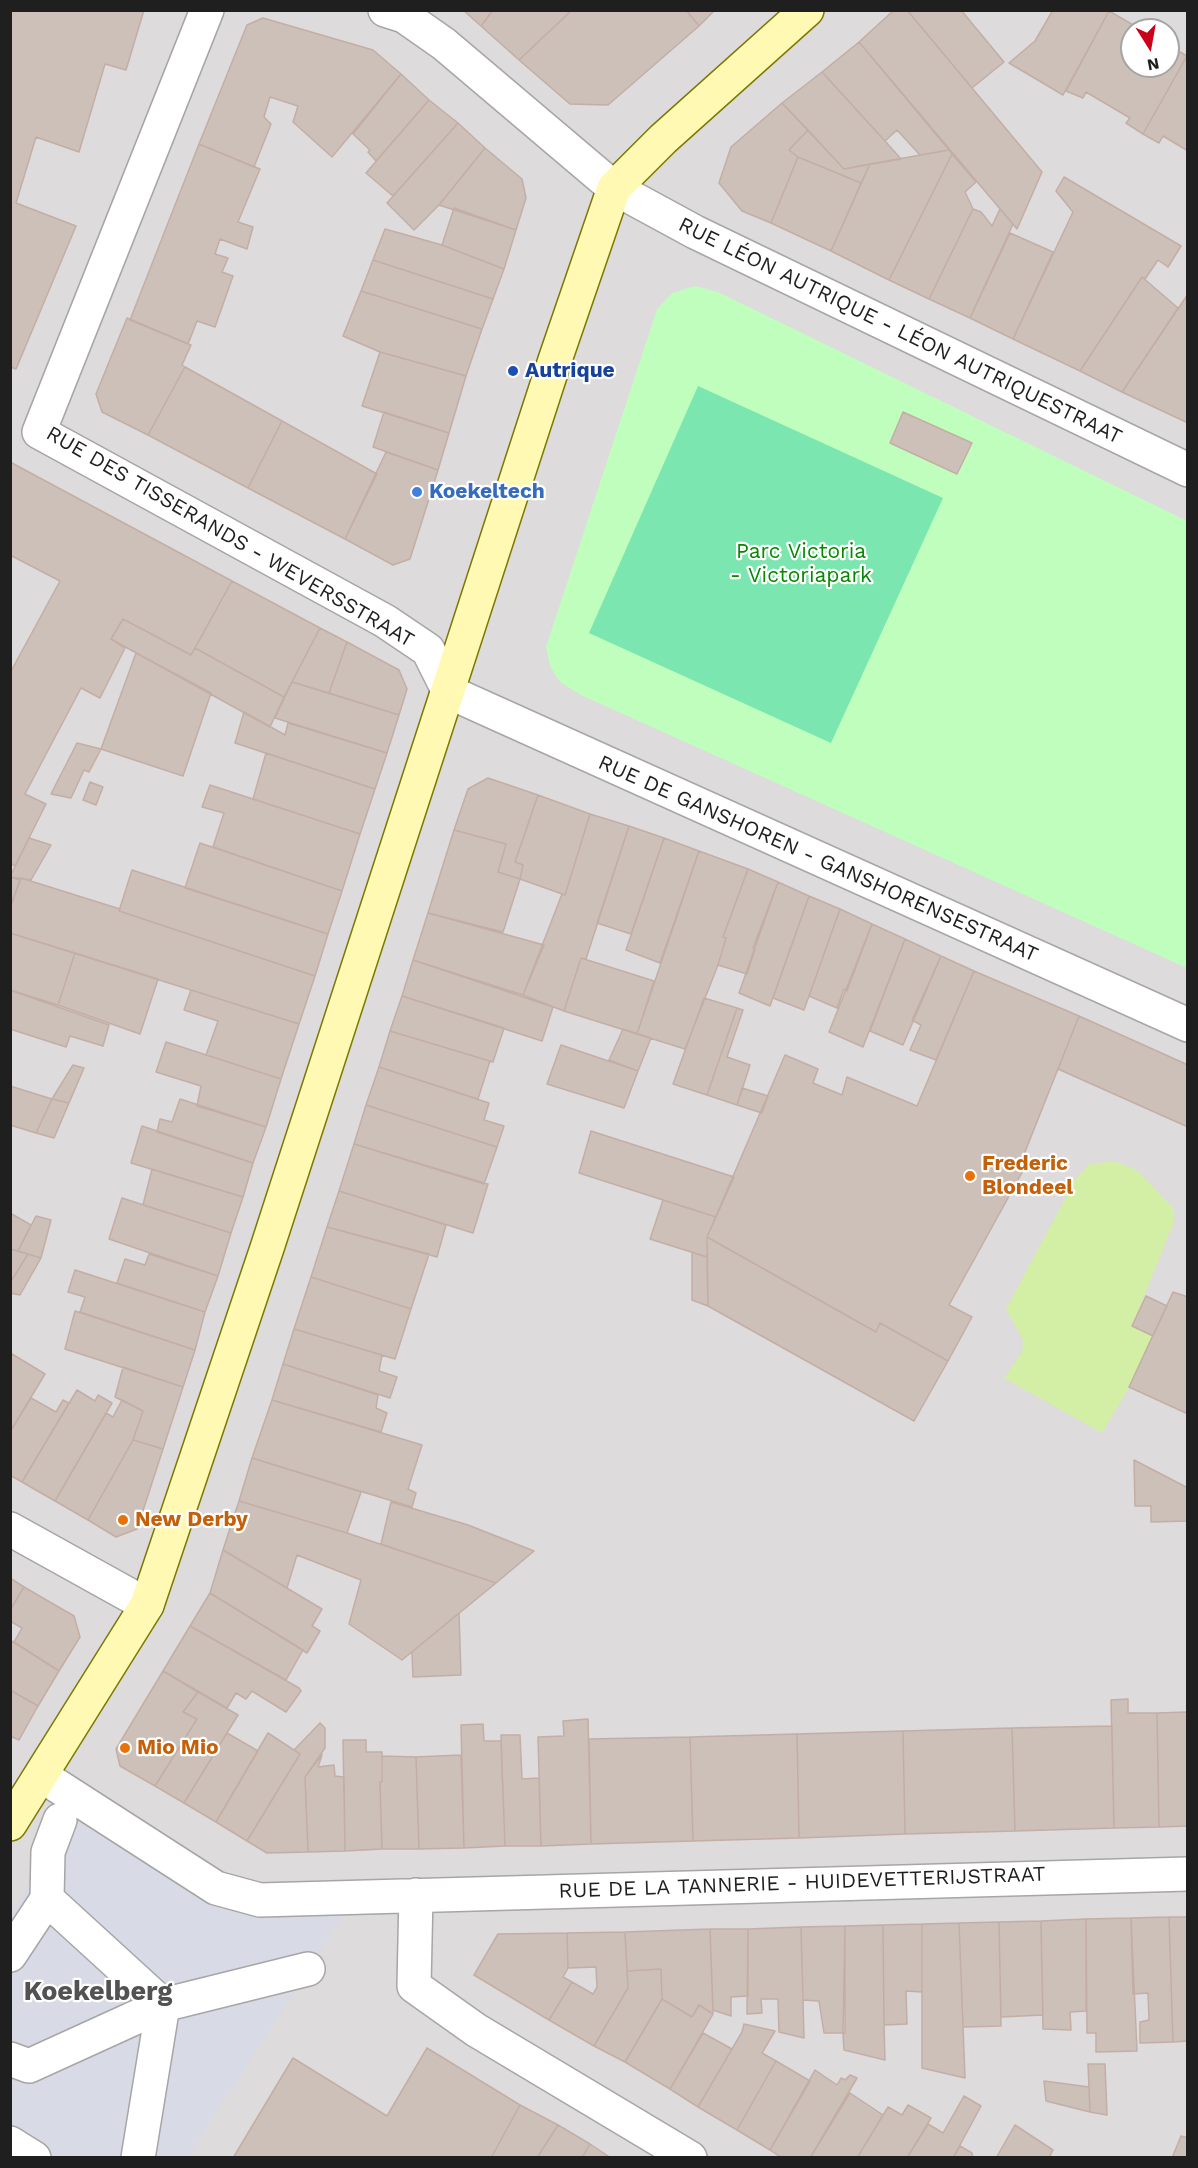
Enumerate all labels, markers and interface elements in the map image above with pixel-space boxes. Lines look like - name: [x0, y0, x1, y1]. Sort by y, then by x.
- north arrow: [1120, 18, 1180, 78]
- text: N: [1146, 54, 1161, 75]
- street label: RUE LÉON AUTRIQUE - LÉON AUTRIQUESTRAAT: [674, 212, 1126, 450]
- place label: Autrique: [525, 358, 615, 384]
- marker: Autrique: [506, 364, 520, 378]
- street label: RUE DES TISSERANDS - WEVERSSTRAAT: [42, 421, 418, 653]
- place label: Koekeltech: [429, 479, 545, 505]
- marker: Koekeltech: [410, 485, 424, 499]
- park label: Parc Victoria - Victoriapark: [730, 539, 872, 589]
- street label: RUE DE GANSHOREN - GANSHORENSESTRAAT: [594, 750, 1042, 968]
- place label: Frederic Blondeel: [982, 1151, 1073, 1201]
- marker: Frederic Blondeel: [963, 1169, 977, 1183]
- place label: New Derby: [135, 1507, 248, 1533]
- marker: New Derby: [116, 1513, 130, 1527]
- place label: Mio Mio: [137, 1735, 219, 1761]
- marker: Mio Mio: [118, 1741, 132, 1755]
- street label: RUE DE LA TANNERIE - HUIDEVETTERIJSTRAAT: [558, 1862, 1046, 1904]
- district label: Koekelberg: [24, 1976, 172, 2008]

